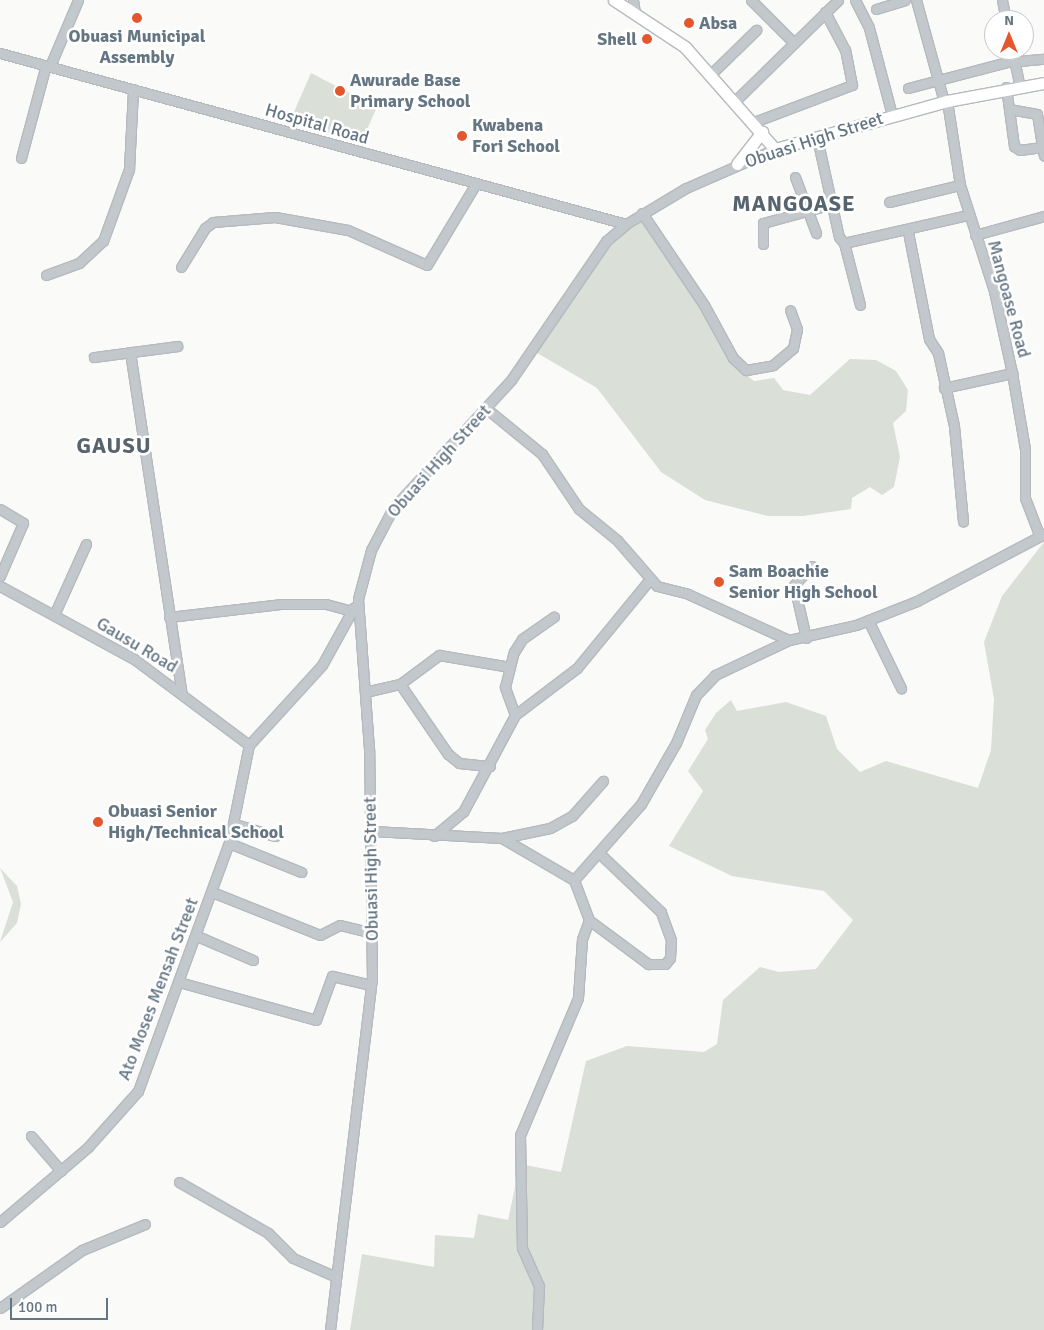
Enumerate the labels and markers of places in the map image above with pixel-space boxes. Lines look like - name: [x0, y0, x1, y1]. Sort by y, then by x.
- marker: Obuasi Municipal Assembly: [131, 12, 143, 24]
- place label: Absa: [699, 12, 737, 34]
- marker: Absa: [683, 17, 695, 29]
- place label: Obuasi Municipal Assembly: [69, 26, 205, 68]
- place label: Shell: [597, 28, 637, 50]
- marker: Shell: [641, 33, 653, 45]
- place label: Awurade Base Primary School: [350, 70, 470, 112]
- marker: Awurade Base Primary School: [334, 85, 346, 97]
- place label: Kwabena Fori School: [472, 115, 560, 158]
- marker: Kwabena Fori School: [456, 130, 468, 142]
- place label: Sam Boachie Senior High School: [729, 561, 878, 604]
- marker: Sam Boachie Senior High School: [713, 576, 725, 588]
- place label: Obuasi Senior High/Technical School: [108, 801, 284, 844]
- marker: Obuasi Senior High/Technical School: [92, 816, 104, 828]

